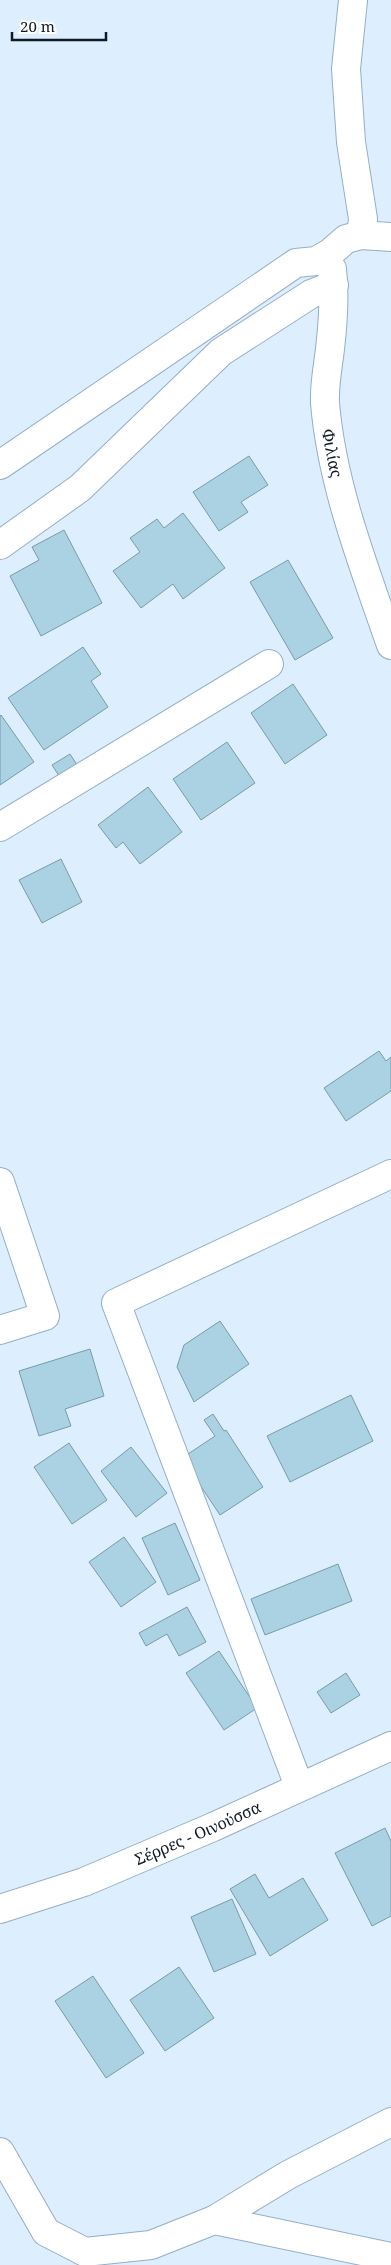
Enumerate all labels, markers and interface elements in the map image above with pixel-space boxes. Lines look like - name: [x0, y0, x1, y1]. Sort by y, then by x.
- scale bar: [12, 10, 106, 42]
- text: 20 m: [20, 16, 55, 36]
- street label: Φιλίας: [317, 427, 348, 480]
- street label: Σέρρες - Οινούσσα: [131, 1796, 264, 1870]

